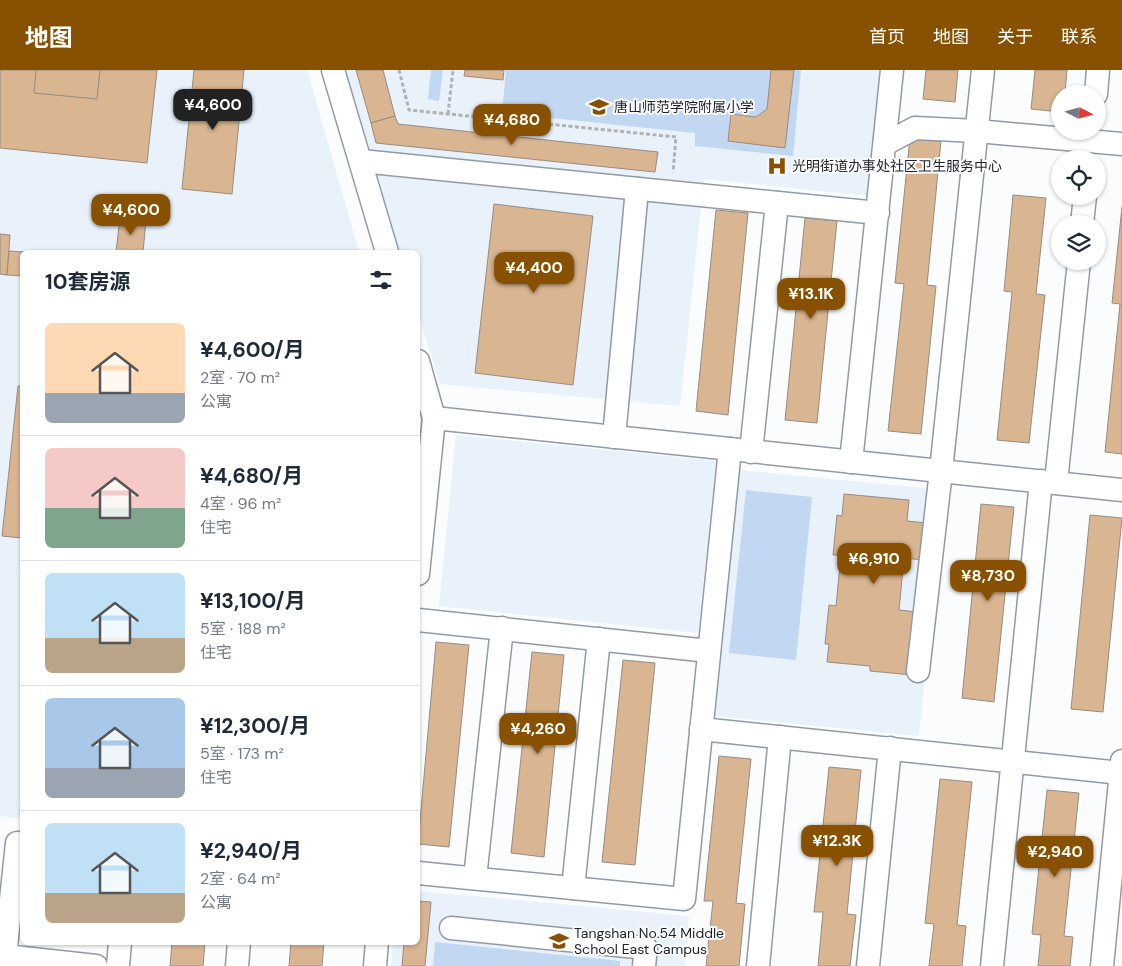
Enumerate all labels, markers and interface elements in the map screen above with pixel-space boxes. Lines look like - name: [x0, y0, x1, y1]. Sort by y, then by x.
- text: 地图: [25, 22, 73, 53]
- text: 首页: [869, 25, 905, 49]
- text: 地图: [933, 25, 969, 49]
- text: 关于: [997, 25, 1033, 49]
- text: 联系: [1061, 25, 1097, 49]
- north arrow: [1051, 85, 1106, 140]
- map controls: [1051, 85, 1106, 270]
- pin: ¥4,600: [172, 88, 254, 131]
- text: ¥4,600: [184, 94, 242, 115]
- school or university icon: 唐山师范学院附属小学: [588, 96, 610, 118]
- place label: 唐山师范学院附属小学: [614, 98, 754, 116]
- pin: ¥4,680: [471, 104, 553, 146]
- text: ¥4,680: [484, 109, 540, 130]
- button: locate: [1051, 150, 1106, 205]
- hospital icon: 光明街道办事处社区卫生服务中心: [766, 155, 788, 177]
- place label: 光明街道办事处社区卫生服务中心: [792, 157, 1002, 175]
- pin: ¥4,600: [90, 194, 172, 236]
- text: ¥4,600: [102, 199, 160, 220]
- button: layers: [1051, 215, 1106, 270]
- pin: ¥4,400: [493, 252, 575, 294]
- text: ¥4,400: [505, 257, 563, 278]
- icon: filters: [367, 266, 395, 294]
- text: 10套房源: [45, 268, 130, 296]
- pin: ¥13.1K: [770, 278, 852, 320]
- text: ¥13.1K: [788, 283, 834, 304]
- text: ¥4,600/月: [200, 336, 304, 364]
- icon: home: [85, 343, 145, 403]
- text: 2室 · 70 m²: [200, 367, 280, 388]
- text: 公寓: [200, 391, 232, 412]
- text: ¥4,680/月: [200, 462, 303, 490]
- icon: home: [85, 468, 145, 528]
- text: 4室 · 96 m²: [200, 493, 281, 514]
- text: 住宅: [200, 517, 232, 538]
- pin: ¥6,910: [833, 542, 915, 585]
- text: ¥6,910: [848, 548, 900, 569]
- pin: ¥8,730: [947, 560, 1029, 602]
- text: ¥8,730: [961, 565, 1015, 586]
- text: ¥13,100/月: [200, 587, 305, 615]
- icon: home: [85, 593, 145, 653]
- text: 5室 · 188 m²: [200, 618, 286, 639]
- text: 住宅: [200, 642, 232, 663]
- text: ¥12,300/月: [200, 712, 310, 740]
- pin: ¥4,260: [497, 712, 579, 755]
- icon: home: [85, 718, 145, 778]
- text: ¥4,260: [510, 718, 566, 739]
- text: 5室 · 173 m²: [200, 743, 284, 764]
- text: 住宅: [200, 767, 232, 788]
- pin: ¥12.3K: [796, 824, 878, 867]
- text: ¥12.3K: [812, 830, 862, 851]
- pin: ¥2,940: [1014, 836, 1096, 878]
- text: ¥2,940/月: [200, 837, 302, 865]
- text: ¥2,940: [1027, 841, 1083, 862]
- icon: home: [85, 843, 145, 903]
- text: 2室 · 64 m²: [200, 868, 280, 889]
- text: 公寓: [200, 892, 232, 913]
- place label: Tangshan No.54 Middle School East Campus: [574, 924, 724, 958]
- school or university icon: Tangshan No.54 Middle School East Campus: [548, 930, 570, 952]

